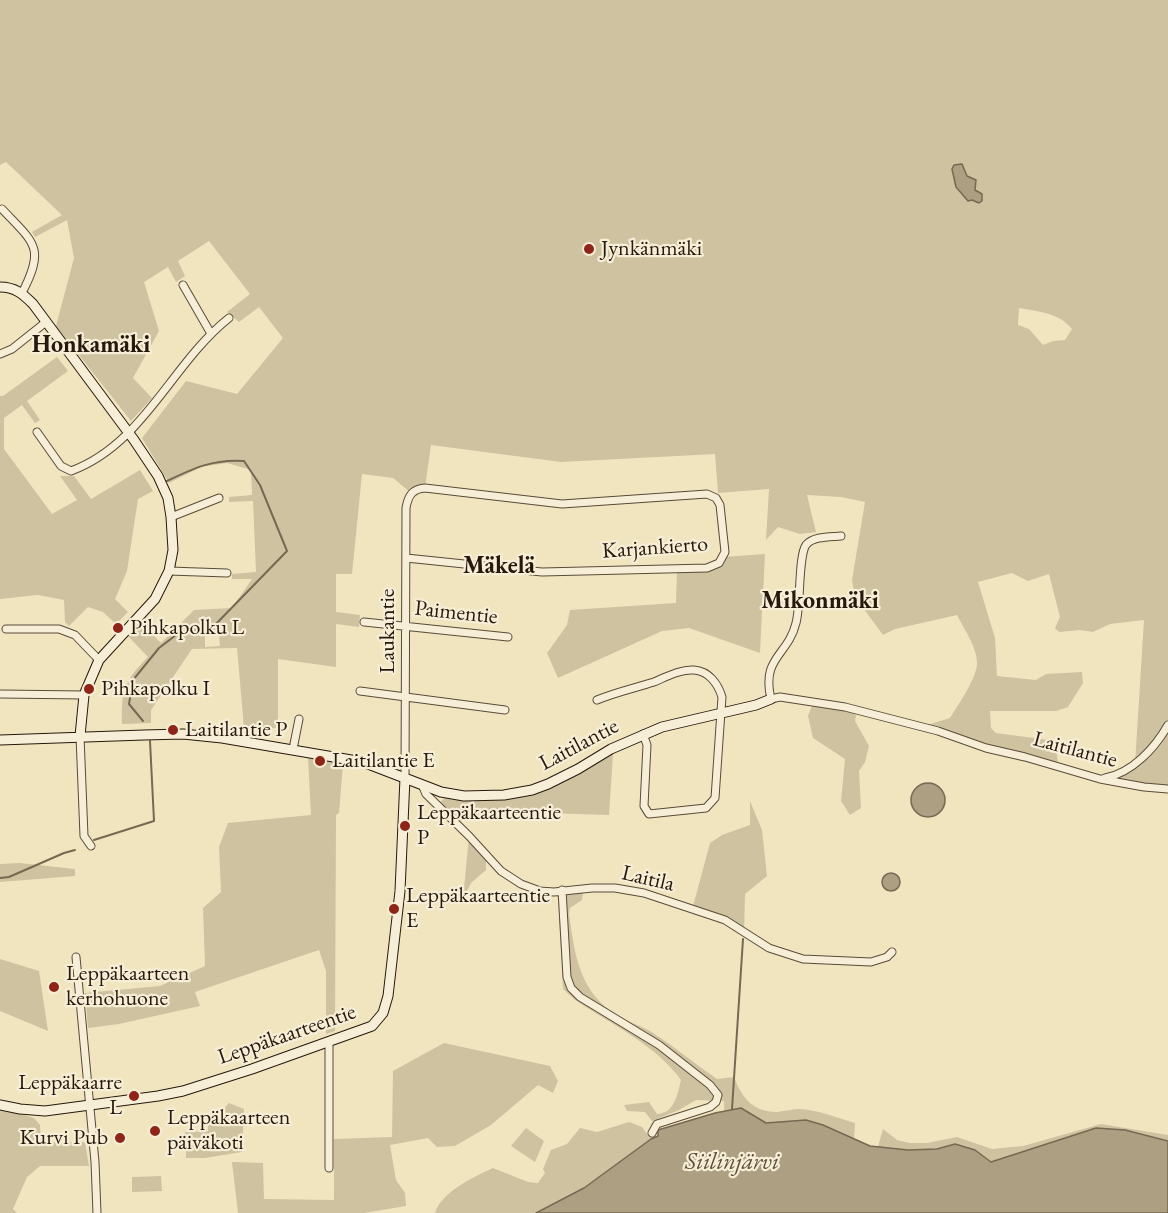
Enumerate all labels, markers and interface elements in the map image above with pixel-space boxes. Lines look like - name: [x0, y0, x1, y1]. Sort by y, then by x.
- place label: Jynkänmäki: [601, 236, 702, 262]
- marker: Jynkänmäki: [582, 242, 596, 256]
- district label: Honkamäki: [32, 331, 150, 359]
- street label: Karjankierto: [601, 531, 709, 565]
- district label: Mäkelä: [463, 552, 535, 580]
- district label: Mikonmäki: [761, 587, 879, 615]
- street label: Laukantie: [375, 589, 401, 673]
- street label: Paimentie: [413, 596, 499, 630]
- place label: Pihkapolku L: [130, 615, 244, 641]
- marker: Pihkapolku L: [111, 621, 125, 635]
- place label: Pihkapolku I: [101, 676, 210, 702]
- marker: Pihkapolku I: [82, 682, 96, 696]
- street label: Laitilantie: [535, 713, 623, 777]
- place label: Laitilantie P: [185, 717, 287, 743]
- marker: Laitilantie P: [166, 723, 180, 737]
- street label: Laitilantie: [1030, 726, 1120, 774]
- place label: Laitilantie E: [332, 748, 435, 774]
- marker: Laitilantie E: [313, 754, 327, 768]
- place label: Leppäkaarteentie P: [417, 800, 561, 852]
- marker: Leppäkaarteentie P: [398, 819, 412, 833]
- street label: Laitila: [619, 860, 677, 898]
- place label: Leppäkaarteentie E: [406, 883, 550, 934]
- marker: Leppäkaarteentie E: [387, 902, 401, 916]
- place label: Leppäkaarteen kerhohuone: [66, 961, 189, 1012]
- marker: Leppäkaarteen kerhohuone: [47, 980, 61, 994]
- street label: Leppäkaarteentie: [215, 999, 359, 1071]
- place label: Leppäkaarre L: [18, 1070, 122, 1122]
- marker: Leppäkaarre L: [127, 1089, 141, 1103]
- place label: Leppäkaarteen päiväkoti: [167, 1105, 290, 1156]
- marker: Leppäkaarteen päiväkoti: [148, 1124, 162, 1138]
- place label: Kurvi Pub: [20, 1125, 108, 1151]
- marker: Kurvi Pub: [113, 1131, 127, 1145]
- water label: Siilinjärvi: [685, 1148, 779, 1176]

